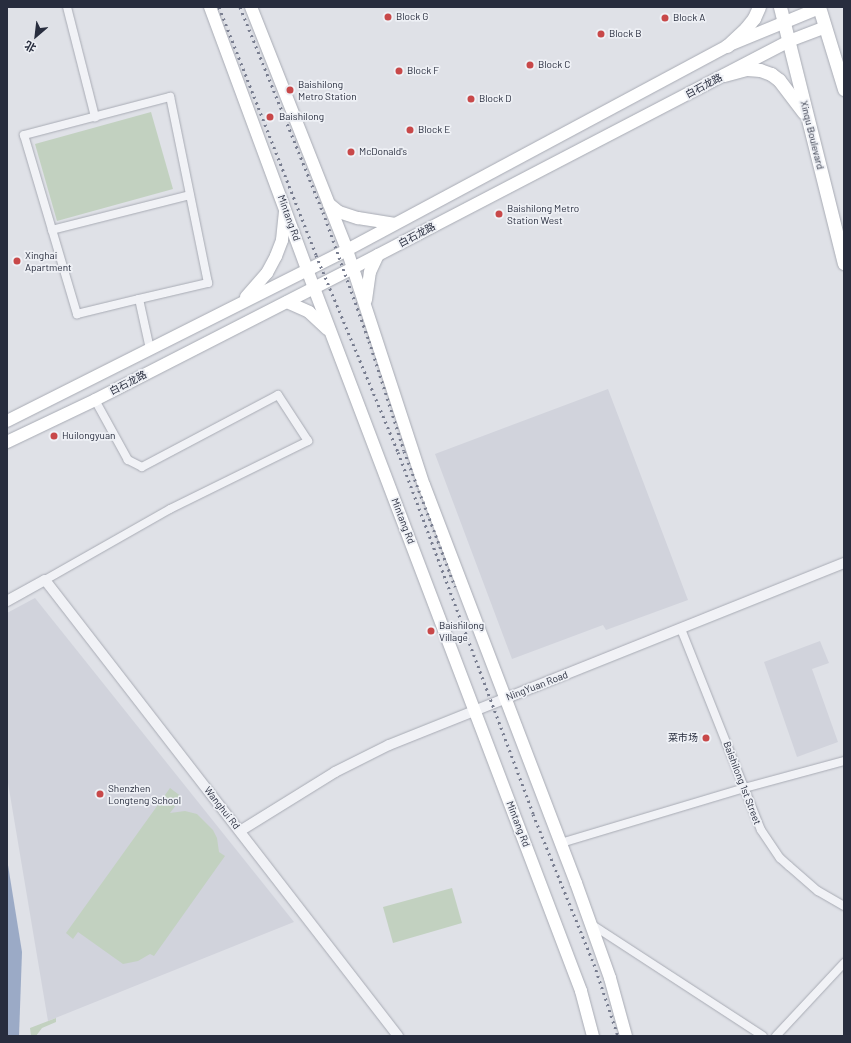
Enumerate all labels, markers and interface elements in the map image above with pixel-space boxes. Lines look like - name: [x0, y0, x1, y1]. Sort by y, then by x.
- place label: Block G: [396, 11, 428, 23]
- marker: Block G: [383, 12, 393, 22]
- place label: Block A: [673, 12, 705, 24]
- marker: Block A: [660, 13, 670, 23]
- north arrow: [16, 16, 56, 56]
- place label: Block B: [609, 28, 641, 40]
- marker: Block B: [596, 29, 606, 39]
- text: 北: [22, 39, 38, 55]
- place label: Block C: [538, 59, 570, 71]
- marker: Block C: [525, 60, 535, 70]
- place label: Block F: [407, 65, 439, 77]
- marker: Block F: [394, 66, 404, 76]
- street label: 白石龙路: [684, 71, 724, 101]
- place label: Baishilong Metro Station: [298, 78, 357, 102]
- marker: Baishilong Metro Station: [285, 85, 295, 95]
- place label: Block D: [479, 93, 511, 105]
- marker: Block D: [466, 94, 476, 104]
- street label: Xinqu Boulevard: [798, 100, 826, 170]
- marker: Baishilong: [264, 111, 276, 123]
- place label: Baishilong: [279, 111, 324, 123]
- place label: Block E: [418, 124, 450, 136]
- marker: Block E: [405, 125, 415, 135]
- place label: McDonald's: [359, 146, 407, 158]
- marker: McDonald's: [346, 147, 356, 157]
- street label: Mintang Rd: [275, 193, 303, 243]
- place label: Baishilong Metro Station West: [507, 202, 579, 226]
- marker: Baishilong Metro Station West: [494, 209, 504, 219]
- street label: 白石龙路: [397, 220, 437, 250]
- place label: Xinghai Apartment: [25, 249, 72, 272]
- marker: Xinghai Apartment: [12, 256, 22, 266]
- street label: 白石龙路: [107, 369, 149, 397]
- place label: Huilongyuan: [62, 430, 115, 442]
- marker: Huilongyuan: [49, 431, 59, 441]
- street label: Mintang Rd: [389, 496, 417, 546]
- place label: Baishilong Village: [439, 619, 484, 642]
- marker: Baishilong Village: [426, 626, 436, 636]
- street label: NingYuan Road: [504, 669, 570, 703]
- place label: 菜市场: [668, 732, 698, 744]
- marker: 菜市场: [701, 733, 711, 743]
- street label: Baishilong 1st Street: [721, 740, 763, 826]
- place label: Shenzhen Longteng School: [108, 782, 181, 806]
- street label: Wanghui Rd: [202, 784, 242, 832]
- marker: Shenzhen Longteng School: [95, 789, 105, 799]
- street label: Mintang Rd: [504, 799, 532, 849]

